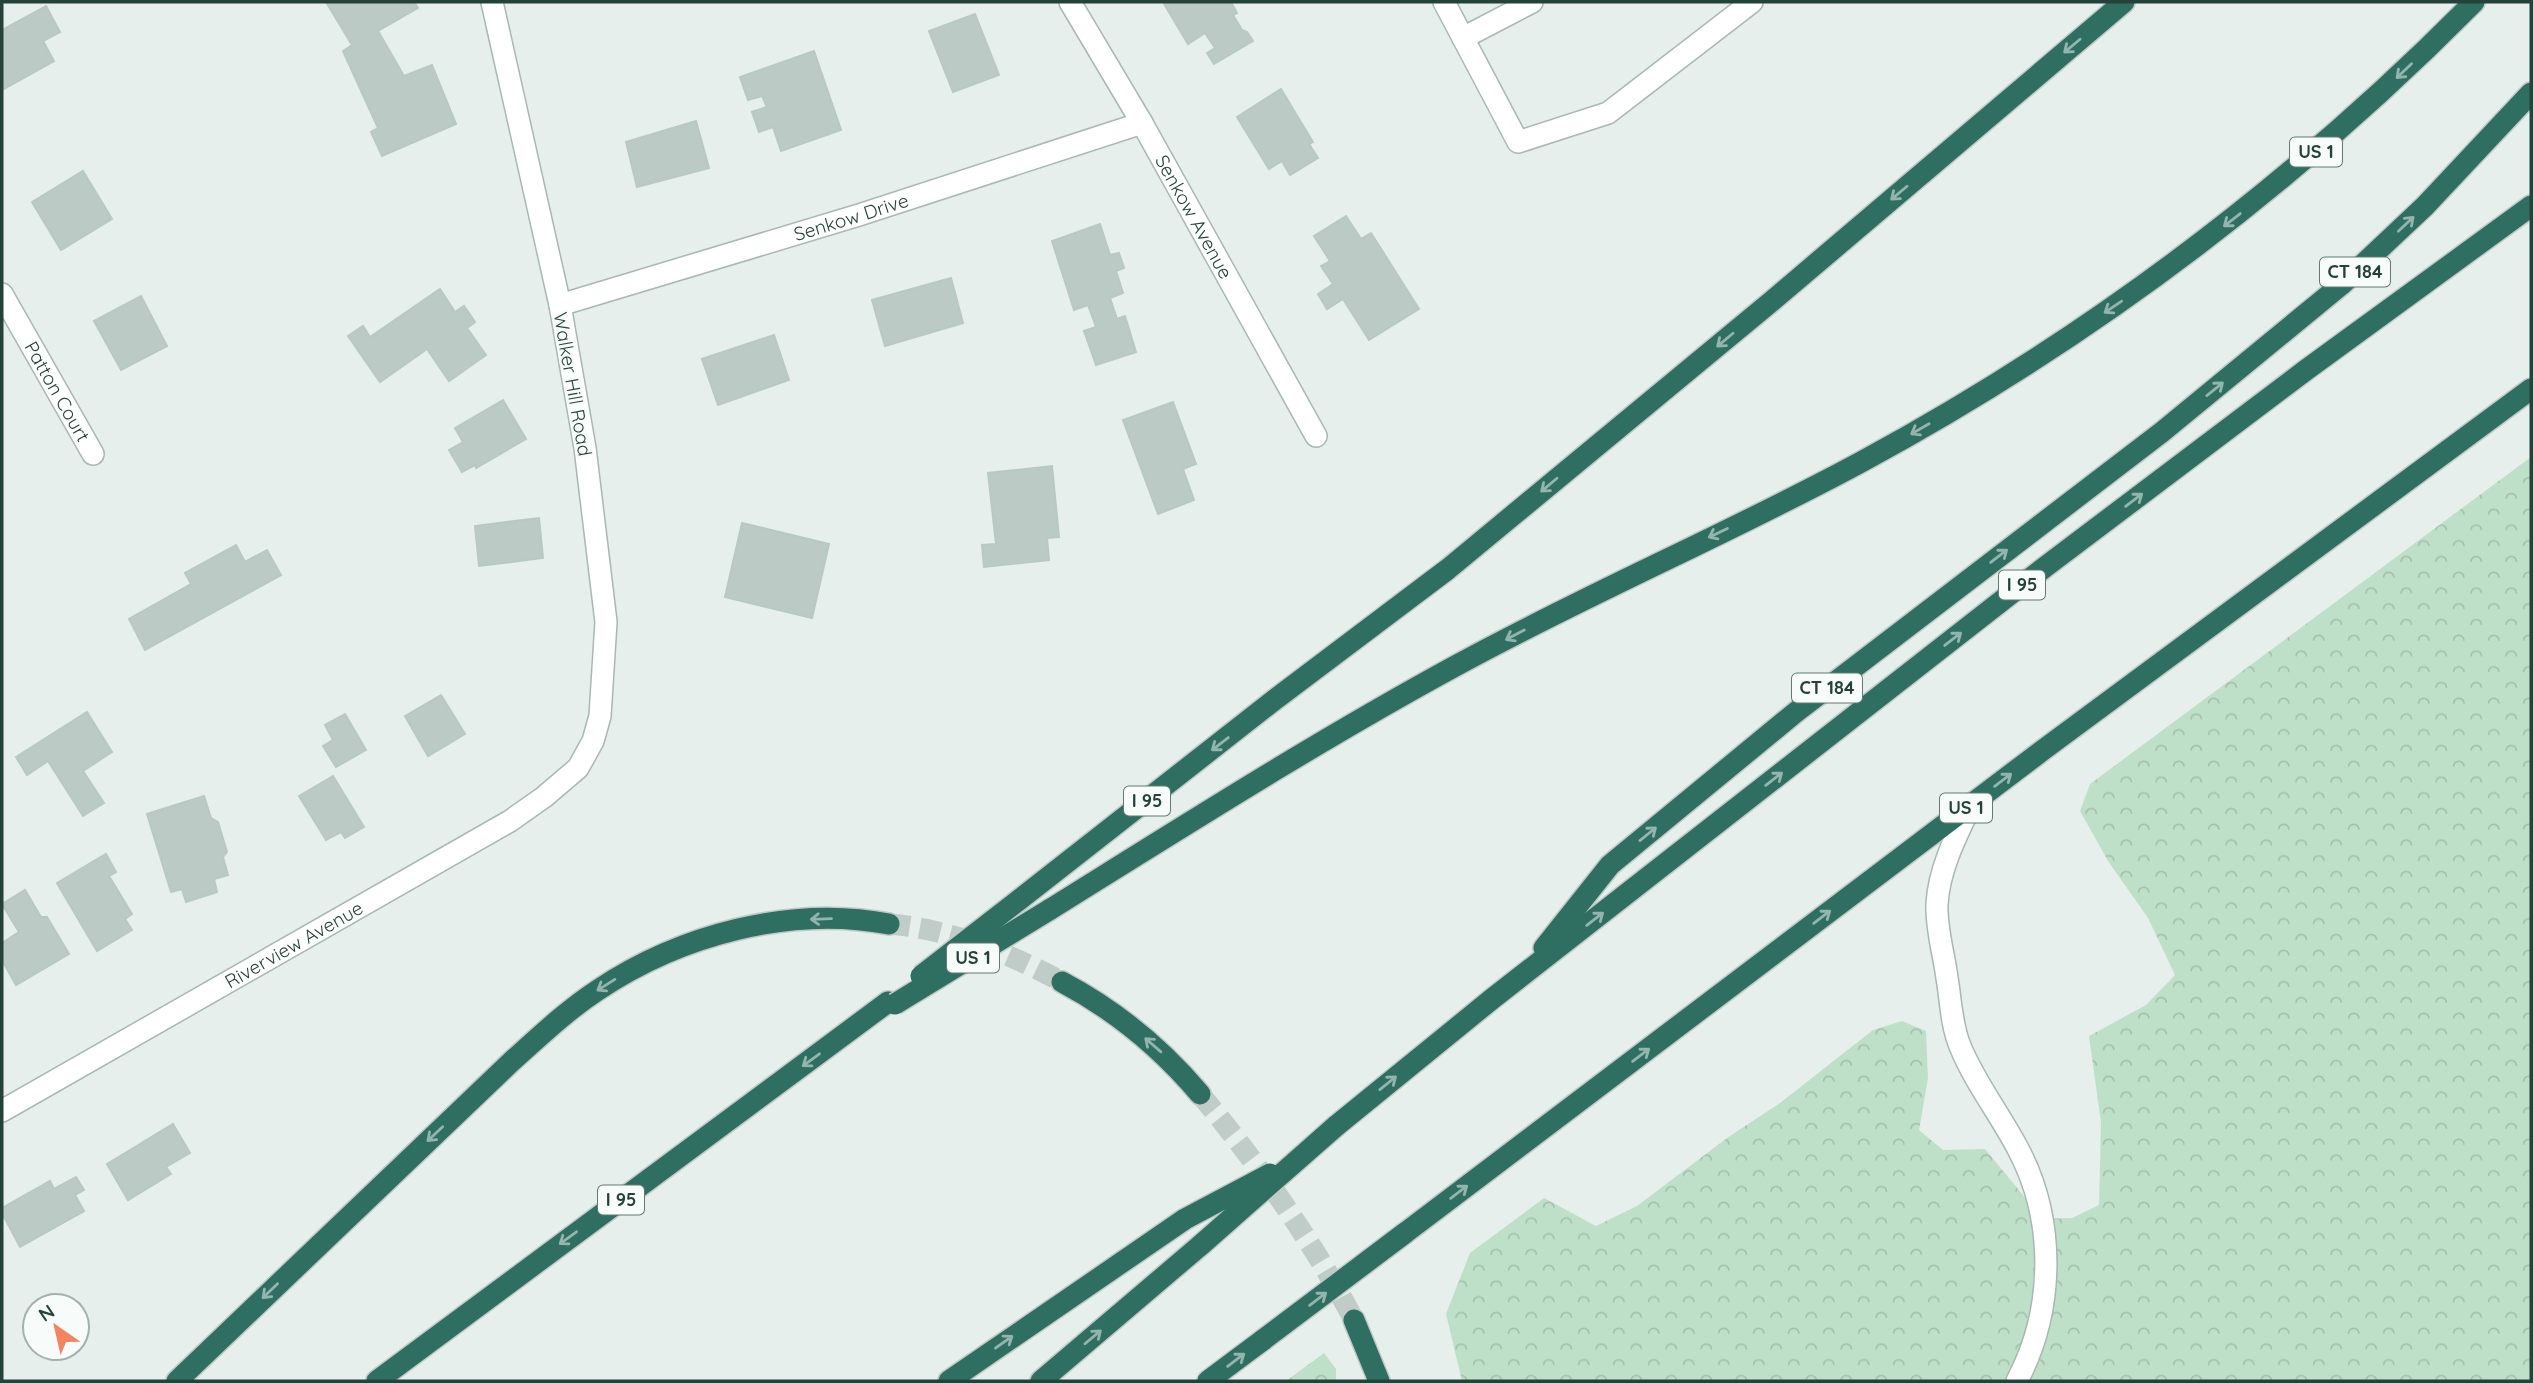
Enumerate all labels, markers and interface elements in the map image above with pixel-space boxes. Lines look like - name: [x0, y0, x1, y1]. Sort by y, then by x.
- one-way arrow: [2063, 38, 2081, 54]
- one-way arrow: [2395, 63, 2412, 80]
- road number: US 1: [2290, 138, 2342, 167]
- street label: Senkow Avenue: [1150, 150, 1238, 283]
- one-way arrow: [1890, 185, 1908, 201]
- street label: Senkow Drive: [791, 188, 911, 246]
- one-way arrow: [2223, 213, 2241, 228]
- one-way arrow: [2397, 216, 2414, 233]
- road number: CT 184: [2320, 258, 2390, 286]
- one-way arrow: [2103, 300, 2123, 314]
- street label: Walker Hill Road: [549, 310, 597, 458]
- one-way arrow: [1716, 332, 1734, 348]
- street label: Patton Court: [19, 337, 95, 446]
- one-way arrow: [2206, 382, 2224, 397]
- one-way arrow: [1911, 422, 1931, 436]
- one-way arrow: [1541, 477, 1559, 493]
- one-way arrow: [2124, 493, 2142, 508]
- one-way arrow: [1708, 527, 1729, 541]
- one-way arrow: [1989, 549, 2008, 564]
- road number: I 95: [1999, 570, 2045, 600]
- one-way arrow: [1505, 628, 1526, 642]
- one-way arrow: [1943, 631, 1962, 646]
- road number: CT 184: [1792, 674, 1862, 702]
- one-way arrow: [1211, 736, 1229, 751]
- one-way arrow: [1764, 771, 1783, 786]
- one-way arrow: [1994, 773, 2013, 788]
- road number: I 95: [1124, 786, 1170, 816]
- road number: US 1: [1940, 794, 1992, 822]
- one-way arrow: [1638, 826, 1656, 842]
- street label: Riverview Avenue: [220, 896, 367, 993]
- one-way arrow: [1812, 910, 1831, 925]
- one-way arrow: [1585, 911, 1603, 927]
- one-way arrow: [810, 912, 833, 925]
- road number: US 1: [947, 944, 999, 973]
- one-way arrow: [597, 978, 617, 992]
- one-way arrow: [1144, 1037, 1162, 1053]
- one-way arrow: [1631, 1047, 1649, 1062]
- one-way arrow: [802, 1053, 821, 1068]
- one-way arrow: [1379, 1075, 1397, 1091]
- one-way arrow: [427, 1125, 444, 1142]
- road number: I 95: [598, 1185, 644, 1214]
- one-way arrow: [1450, 1185, 1469, 1200]
- one-way arrow: [559, 1231, 578, 1245]
- one-way arrow: [262, 1283, 279, 1300]
- one-way arrow: [1308, 1291, 1327, 1306]
- north arrow: [21, 1292, 91, 1362]
- text: N: [34, 1299, 59, 1327]
- one-way arrow: [1084, 1329, 1102, 1345]
- one-way arrow: [994, 1335, 1014, 1349]
- one-way arrow: [1226, 1353, 1245, 1368]

